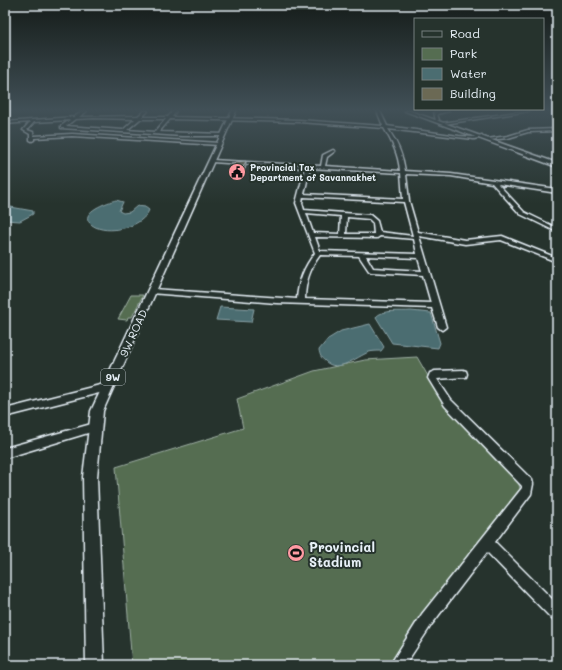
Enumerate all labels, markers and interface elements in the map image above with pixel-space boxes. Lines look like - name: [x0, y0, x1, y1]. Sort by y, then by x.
- legend: [414, 18, 544, 110]
- text: Road: [450, 25, 480, 41]
- text: Park: [450, 45, 477, 61]
- text: Water: [450, 65, 487, 81]
- text: Building: [450, 85, 496, 101]
- public building icon: Provincial Tax Department of Savannakhet: [227, 162, 247, 182]
- place label: Provincial Tax Department of Savannakhet: [250, 162, 376, 183]
- street label: 9W ROAD: [116, 307, 150, 359]
- road number: 9W: [101, 369, 125, 385]
- place label: Provincial Stadium: [309, 538, 375, 570]
- sports icon: Provincial Stadium: [286, 543, 306, 563]

